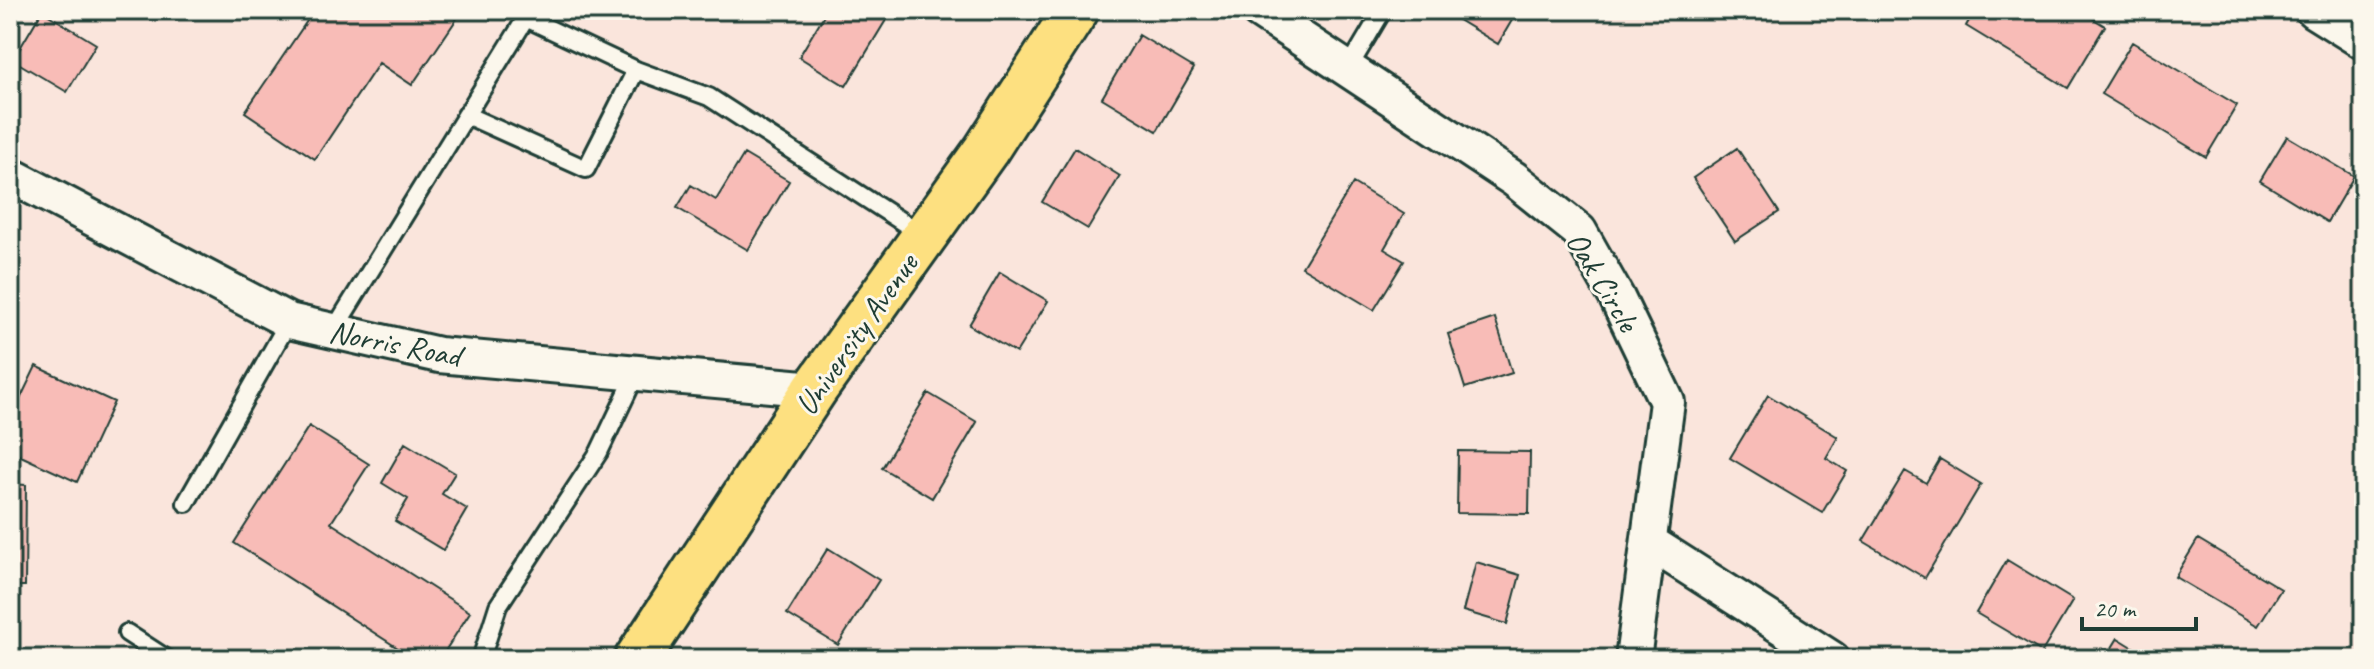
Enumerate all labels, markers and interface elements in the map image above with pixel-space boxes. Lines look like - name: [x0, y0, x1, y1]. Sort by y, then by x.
- street label: Oak Circle: [1557, 224, 1650, 341]
- street label: University Avenue: [786, 243, 929, 423]
- street label: Norris Road: [326, 311, 468, 377]
- scale bar: [2082, 581, 2196, 631]
- text: 20 m: [2094, 594, 2137, 624]

